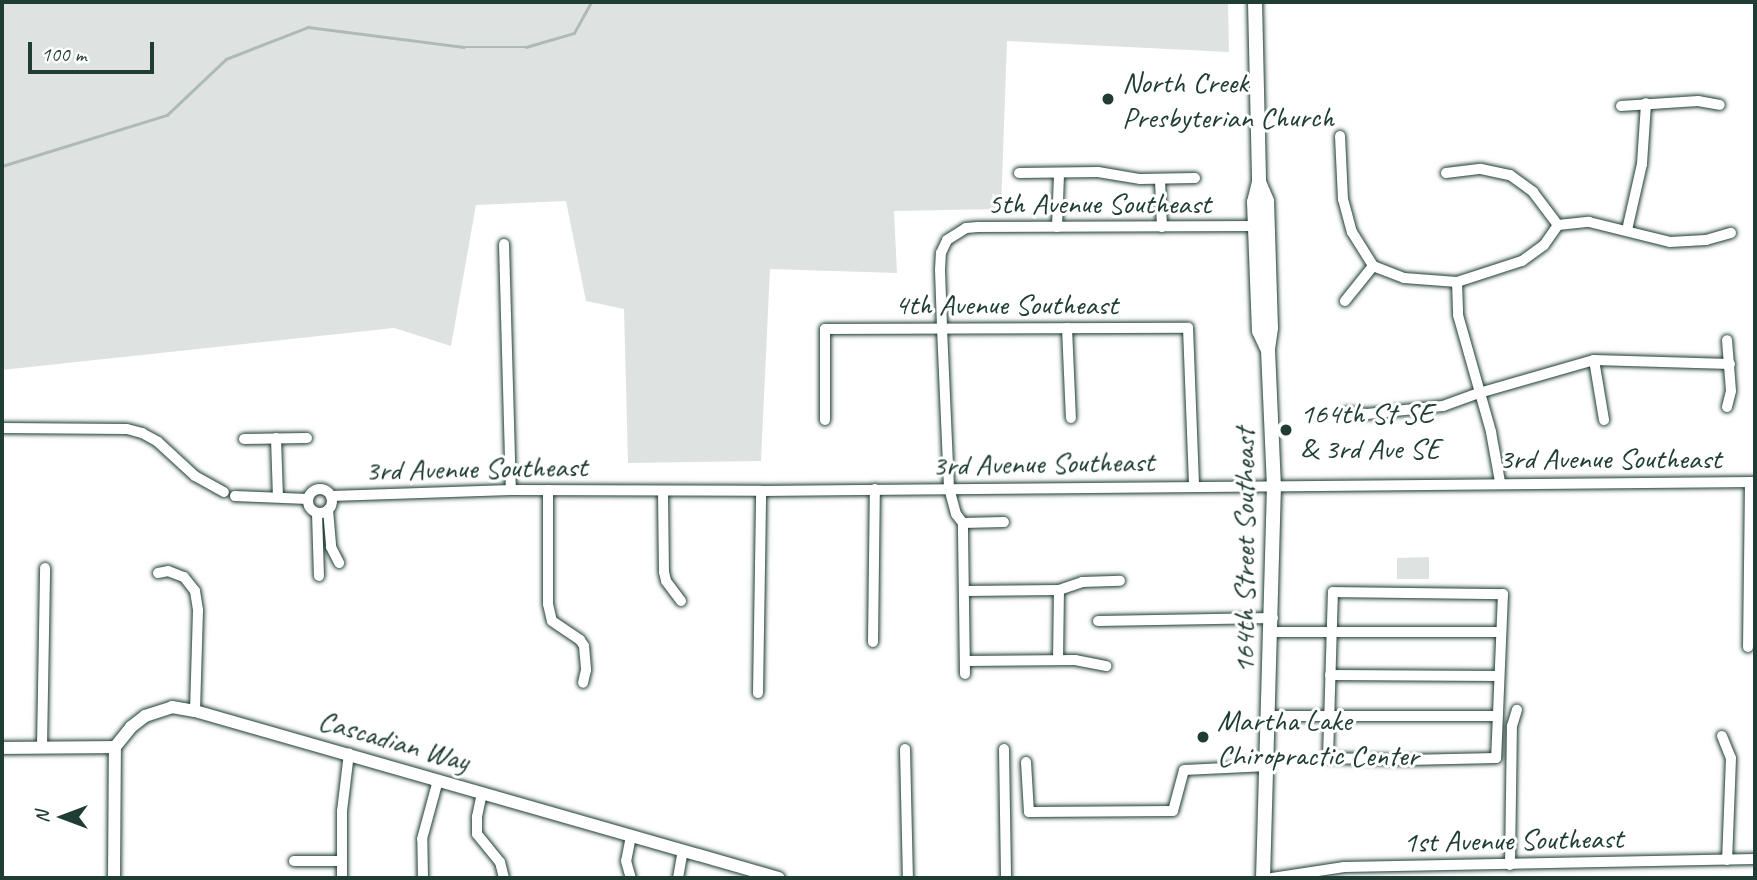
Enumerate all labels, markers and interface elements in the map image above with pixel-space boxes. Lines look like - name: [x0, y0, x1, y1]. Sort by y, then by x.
- scale bar: [32, 28, 158, 72]
- text: 100 m: [41, 41, 86, 67]
- place label: North Creek Presbyterian Church: [1122, 64, 1335, 134]
- marker: North Creek Presbyterian Church: [1100, 91, 1116, 107]
- street label: 5th Avenue Southeast: [987, 185, 1211, 221]
- street label: 4th Avenue Southeast: [894, 286, 1118, 322]
- place label: 164th St SE & 3rd Ave SE: [1300, 395, 1440, 466]
- marker: 164th St SE & 3rd Ave SE: [1278, 422, 1294, 438]
- street label: 164th Street Southeast: [1226, 428, 1262, 674]
- street label: 3rd Avenue Southeast: [1499, 440, 1721, 476]
- street label: 3rd Avenue Southeast: [932, 443, 1154, 483]
- street label: 3rd Avenue Southeast: [365, 448, 587, 488]
- street label: Cascadian Way: [314, 701, 474, 779]
- place label: Martha Lake Chiropractic Center: [1217, 702, 1418, 772]
- marker: Martha Lake Chiropractic Center: [1195, 729, 1211, 745]
- north arrow: [28, 782, 98, 852]
- text: N: [30, 811, 54, 823]
- street label: 1st Avenue Southeast: [1403, 820, 1623, 860]

